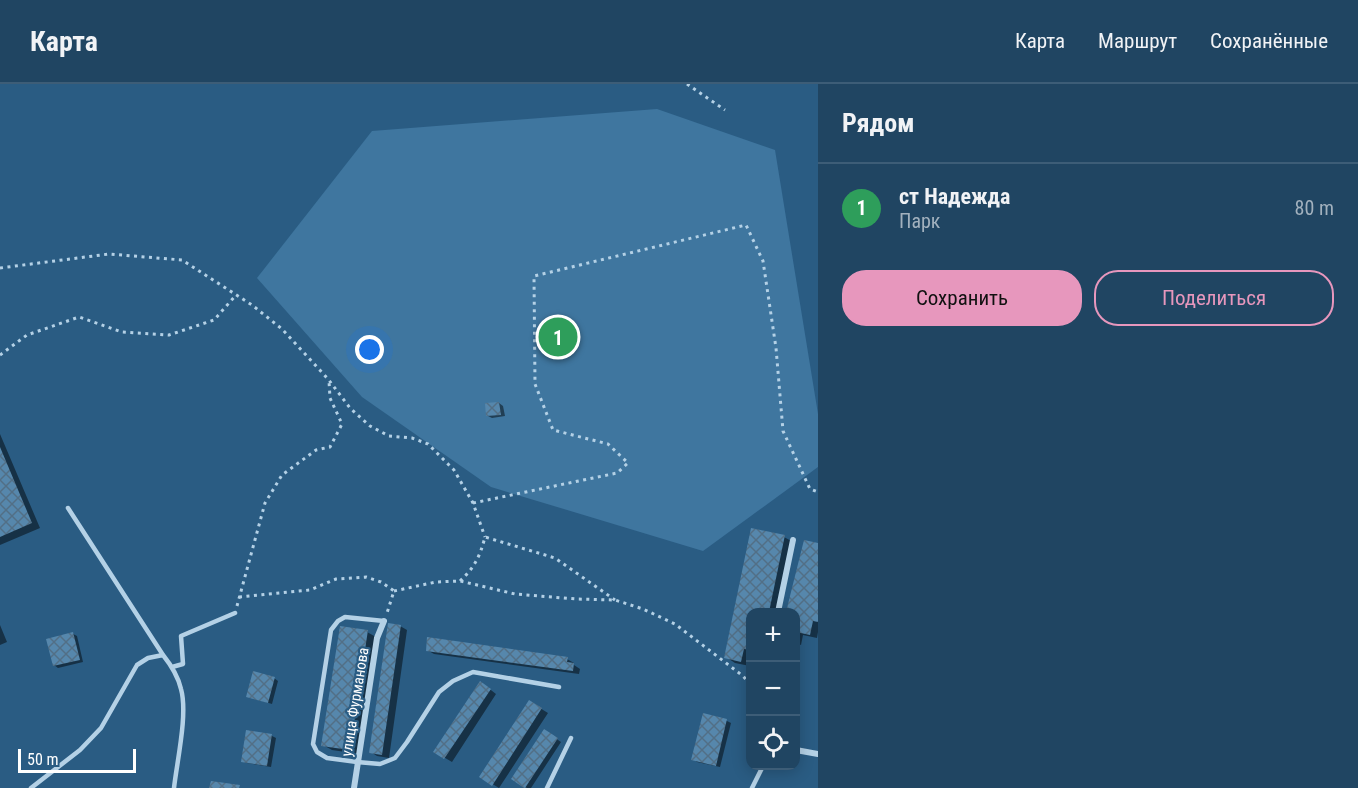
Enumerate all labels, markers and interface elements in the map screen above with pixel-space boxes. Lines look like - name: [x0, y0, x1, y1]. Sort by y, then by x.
- text: Карта: [30, 25, 98, 58]
- text: Карта: [1015, 29, 1065, 53]
- text: Маршрут: [1098, 29, 1177, 53]
- text: Сохранённые: [1210, 29, 1328, 53]
- text: Рядом: [842, 108, 914, 138]
- text: ст Надежда: [899, 184, 1010, 209]
- text: 1: [856, 196, 867, 220]
- text: 80 m: [1295, 196, 1334, 220]
- text: Парк: [899, 209, 940, 233]
- button: Сохранить: [842, 270, 1082, 326]
- button: Поделиться: [1094, 270, 1334, 326]
- pin: 1: [538, 314, 578, 360]
- your location: [355, 335, 384, 364]
- map controls: [746, 608, 800, 770]
- button: +: [746, 608, 800, 662]
- street label: улица Фурманова: [337, 646, 373, 758]
- button: −: [746, 662, 800, 716]
- button: locate: [746, 716, 800, 770]
- scale bar: [18, 746, 136, 774]
- text: 50 m: [27, 750, 59, 769]

